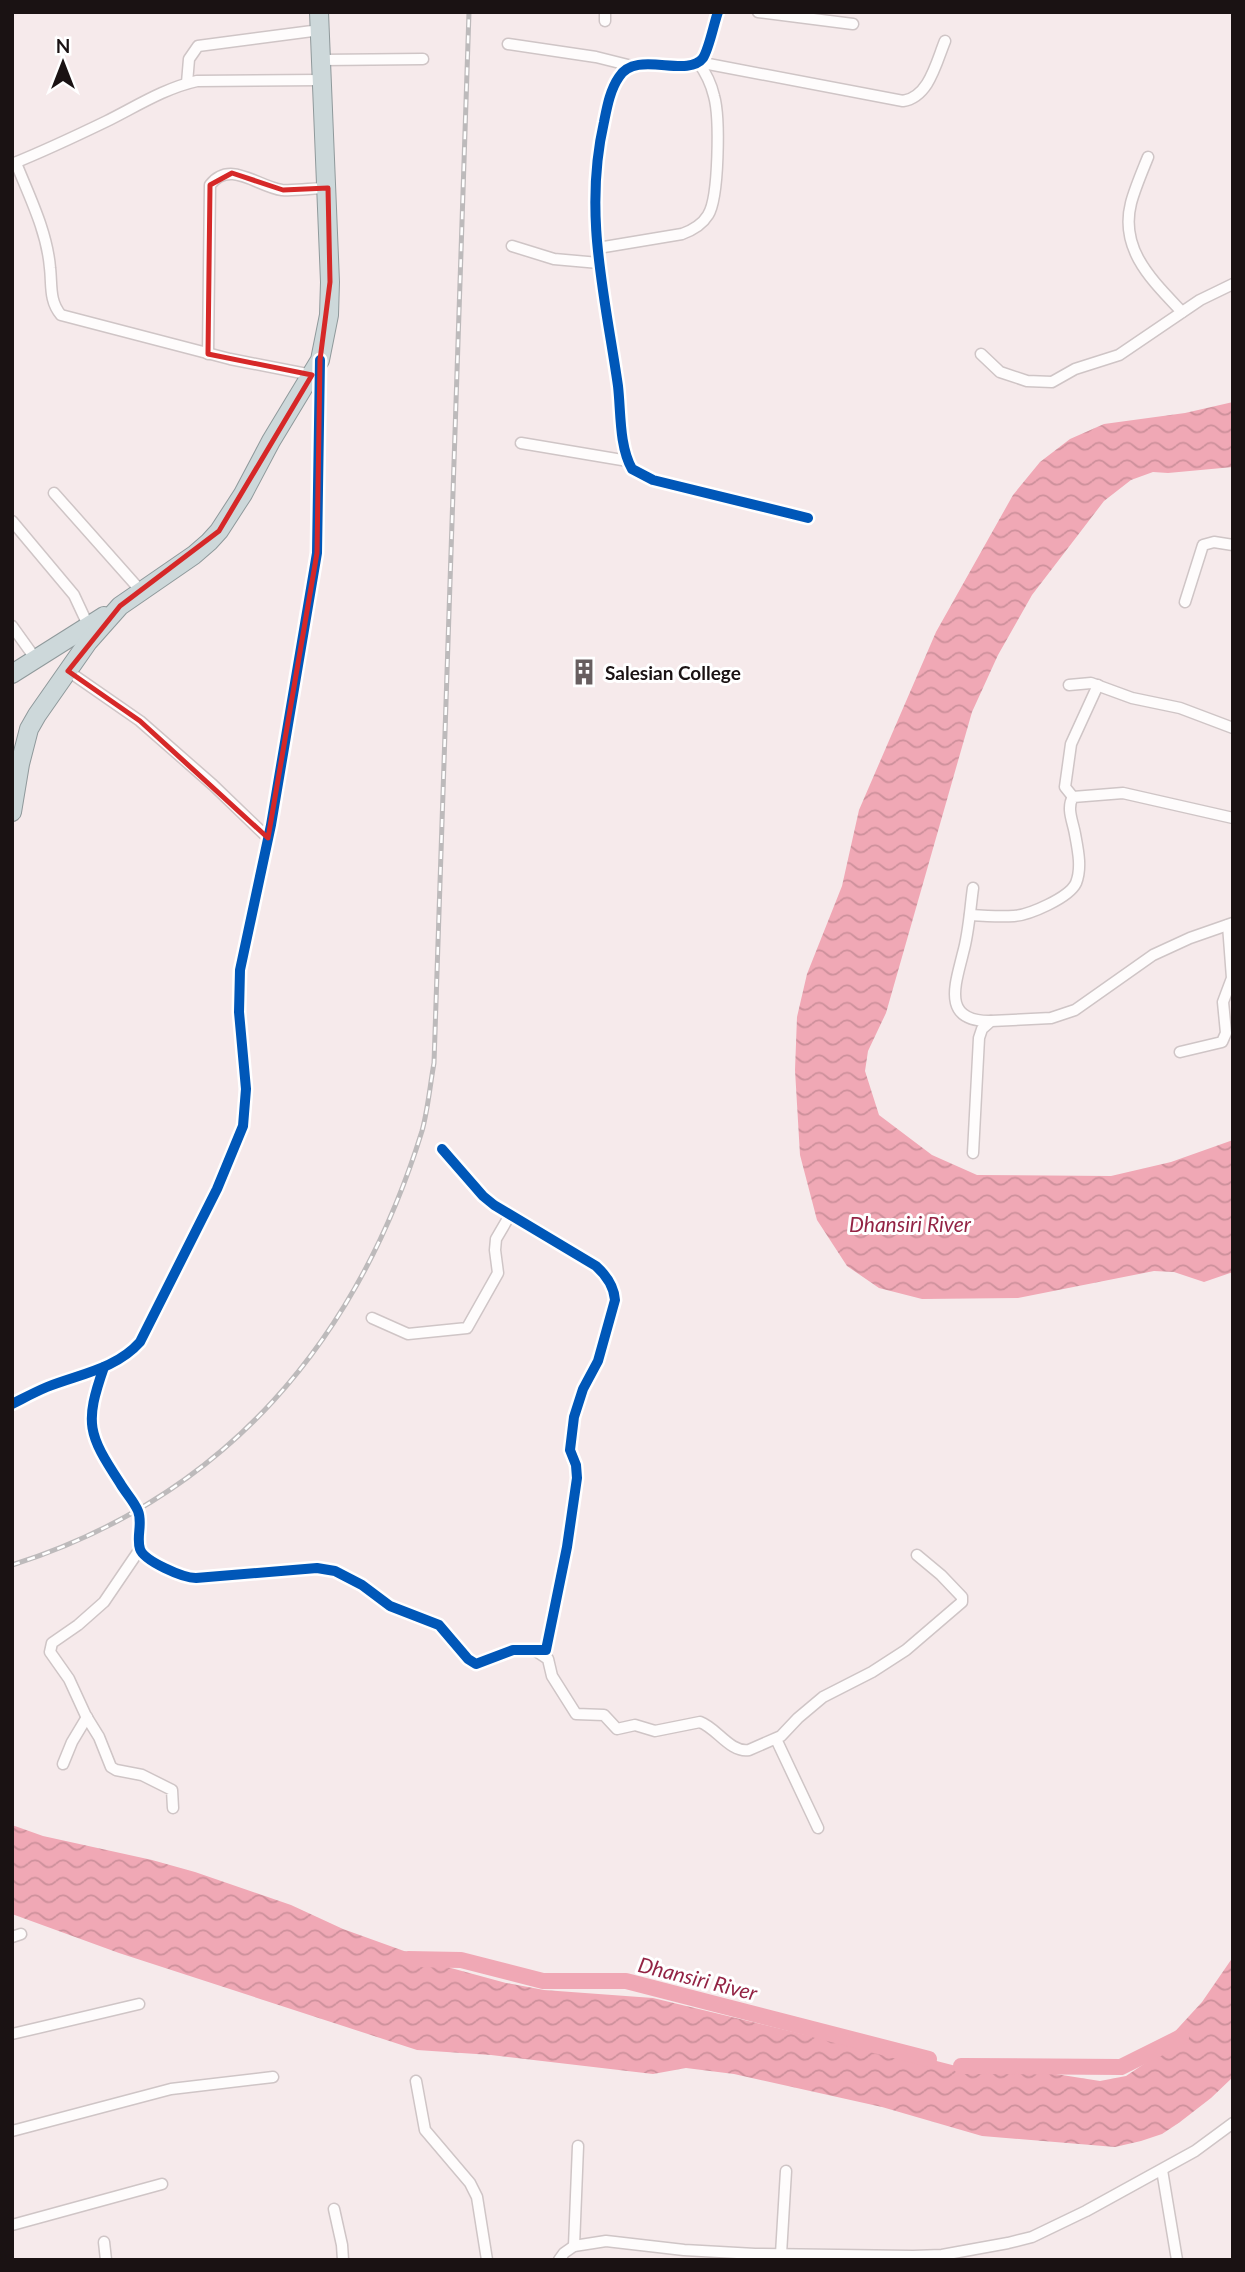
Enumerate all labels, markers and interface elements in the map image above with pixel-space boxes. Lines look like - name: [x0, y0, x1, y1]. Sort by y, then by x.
- north arrow: [28, 28, 98, 98]
- text: N: [56, 34, 70, 57]
- building icon: Salesian College: [569, 657, 599, 687]
- place label: Salesian College: [605, 661, 741, 684]
- water label: Dhansiri River: [849, 1211, 972, 1236]
- water label: Dhansiri River: [636, 1951, 761, 2005]

